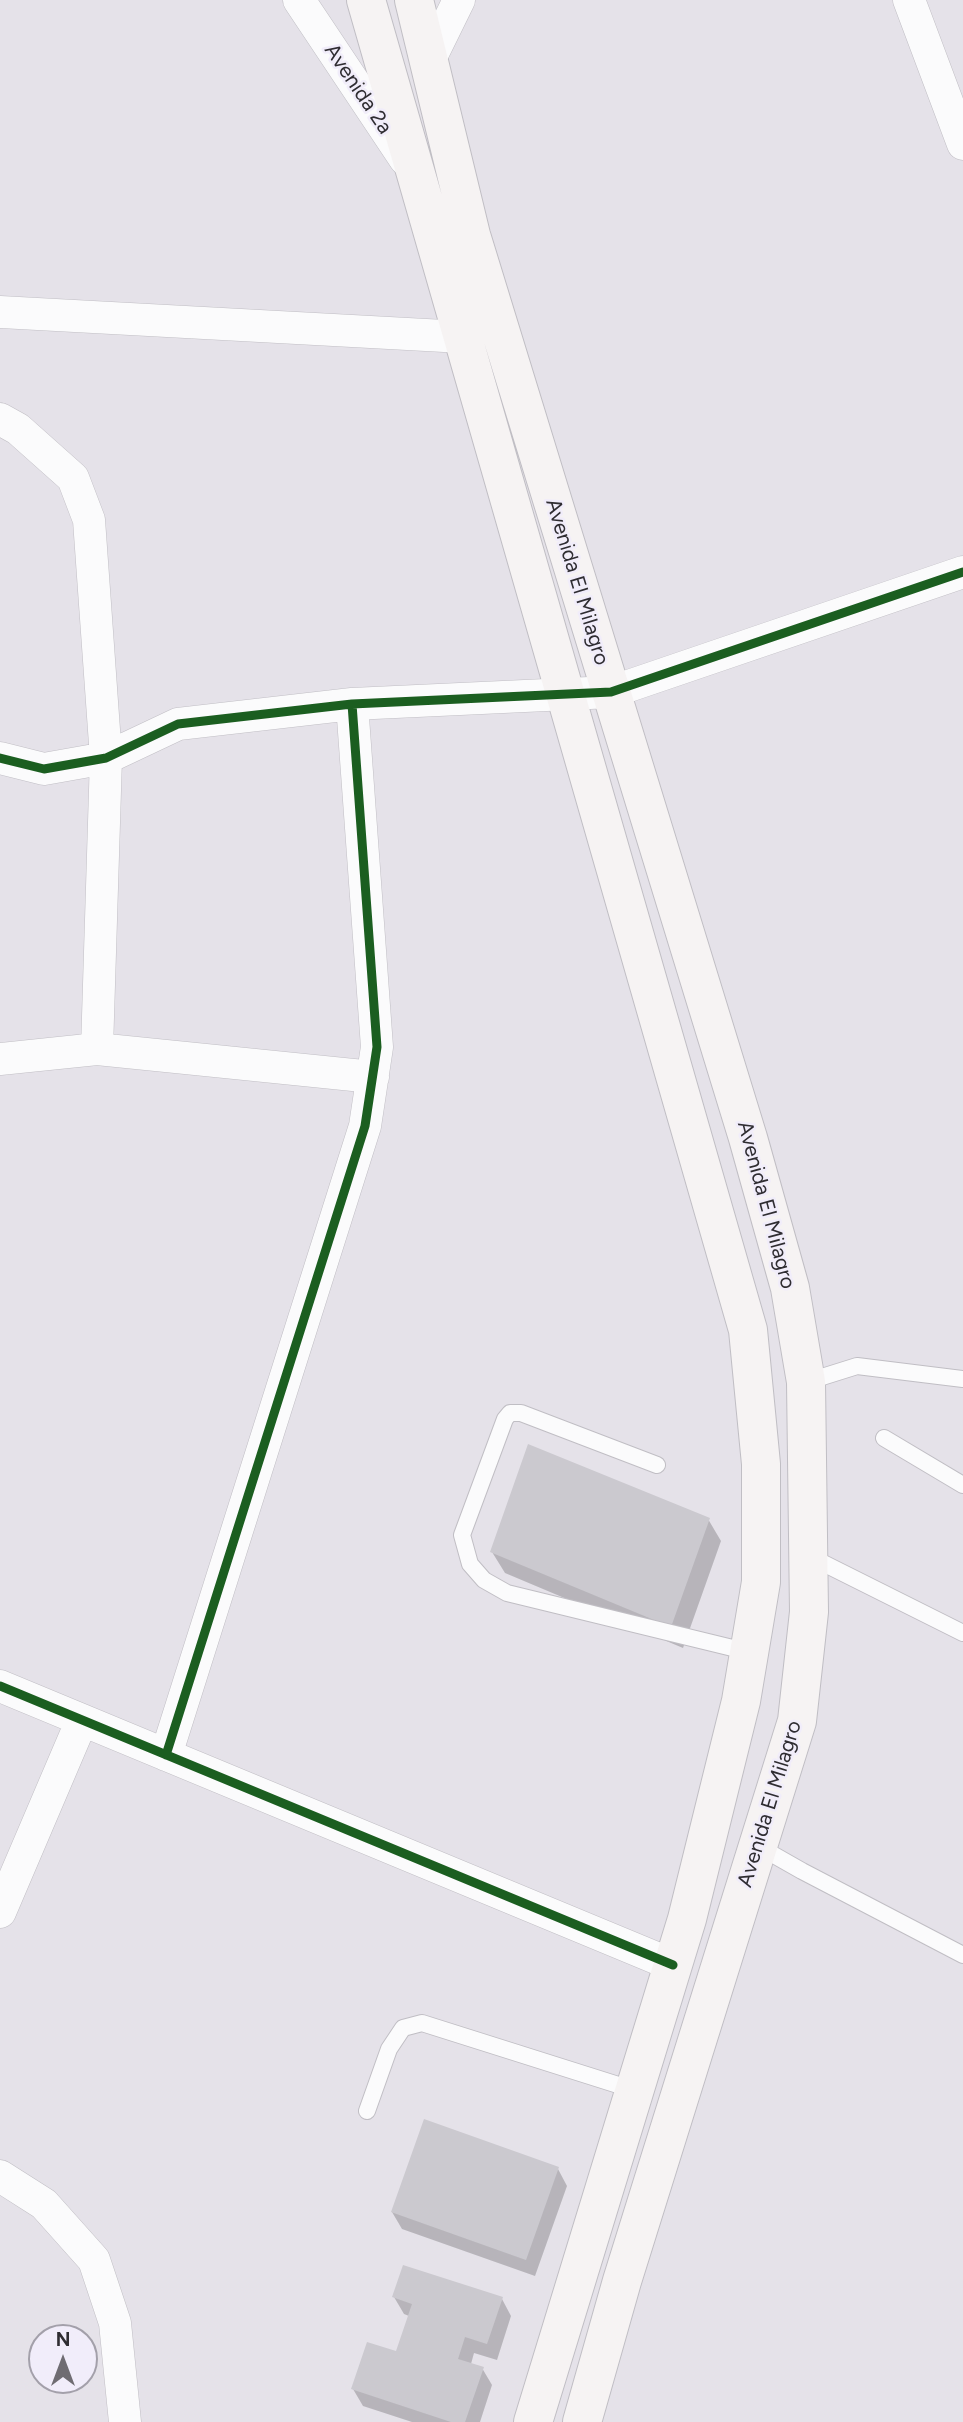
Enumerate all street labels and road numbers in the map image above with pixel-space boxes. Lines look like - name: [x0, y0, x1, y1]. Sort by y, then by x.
- street label: Avenida 2a: [319, 39, 397, 139]
- street label: Avenida El Milagro: [540, 496, 614, 668]
- street label: Avenida El Milagro: [731, 1118, 801, 1292]
- street label: Avenida El Milagro: [733, 1718, 807, 1890]

